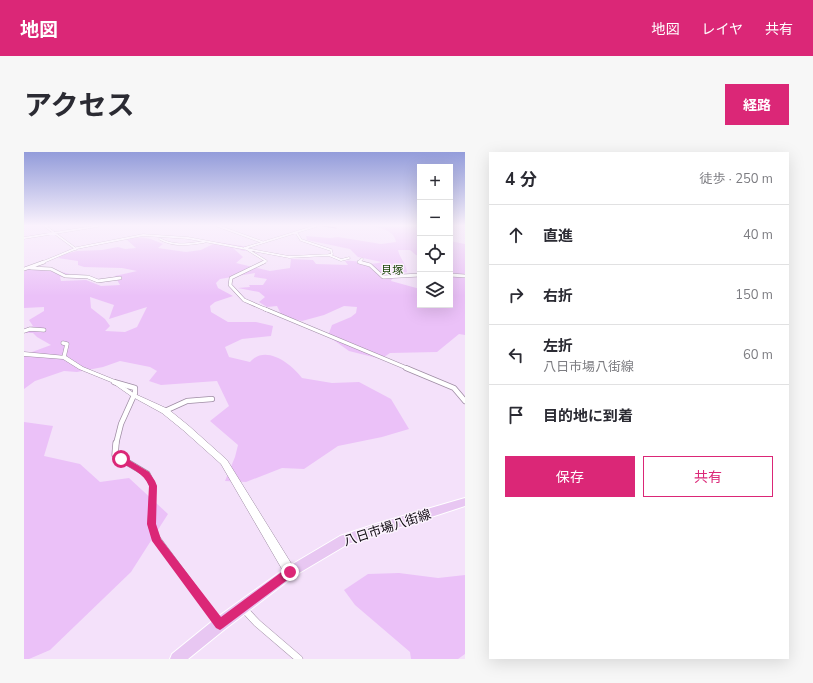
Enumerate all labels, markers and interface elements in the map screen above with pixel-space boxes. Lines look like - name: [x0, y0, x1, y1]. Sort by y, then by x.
- text: 地図: [20, 17, 58, 43]
- text: 地図: [651, 20, 679, 39]
- text: レイヤ: [701, 20, 743, 39]
- text: 共有: [765, 20, 793, 39]
- button: 経路: [725, 84, 789, 125]
- text: アクセス: [24, 87, 135, 125]
- map controls: [417, 164, 453, 308]
- button: +: [417, 164, 453, 200]
- text: 4 分: [505, 168, 537, 191]
- text: 徒歩 · 250 m: [699, 170, 773, 188]
- button: −: [417, 200, 453, 236]
- icon: ahead: [505, 224, 527, 246]
- text: 直進: [543, 226, 573, 246]
- text: 40 m: [743, 226, 773, 244]
- button: locate: [417, 236, 453, 272]
- district label: 貝塚: [381, 263, 403, 278]
- button: layers: [417, 272, 453, 308]
- icon: right: [505, 284, 527, 306]
- text: 右折: [543, 286, 573, 306]
- text: 150 m: [735, 286, 773, 304]
- text: 左折: [543, 336, 573, 356]
- icon: left: [505, 344, 527, 366]
- text: 60 m: [743, 346, 773, 364]
- text: 八日市場八街線: [543, 358, 634, 376]
- icon: arrive: [505, 404, 527, 426]
- text: 目的地に到着: [543, 406, 633, 426]
- route start: [112, 450, 130, 468]
- button: 保存: [505, 456, 635, 497]
- button: 共有: [643, 456, 773, 497]
- street label: 八日市場八街線: [341, 505, 433, 551]
- route end: [281, 563, 299, 581]

